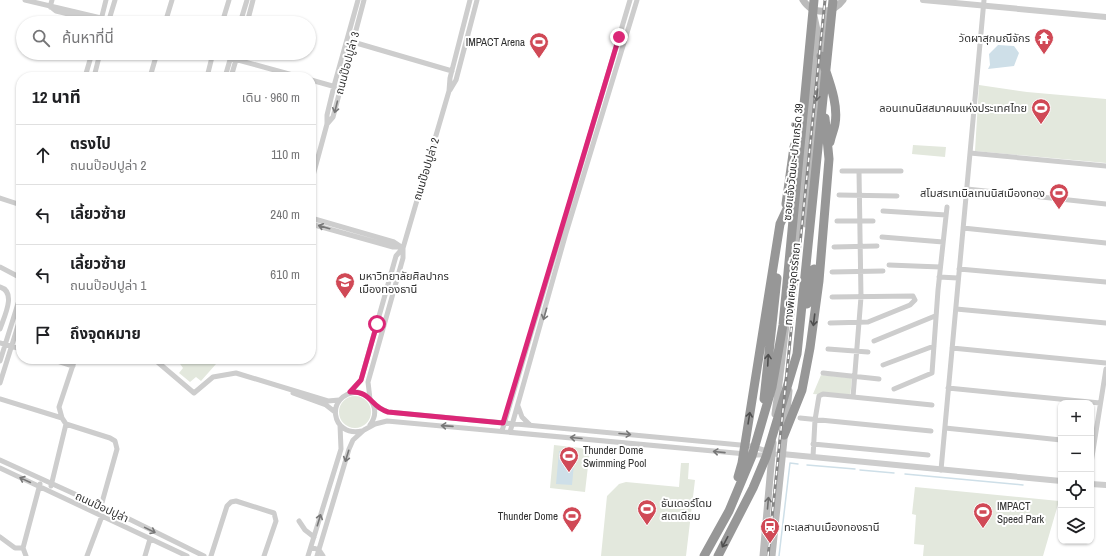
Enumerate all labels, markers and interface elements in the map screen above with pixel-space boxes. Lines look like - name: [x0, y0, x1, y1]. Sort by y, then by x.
- search box: [16, 16, 316, 60]
- icon: search: [30, 27, 52, 49]
- text: ค้นหาที่นี่: [62, 27, 114, 48]
- temple icon: วัดผาสุกมณีจักร: [1033, 27, 1055, 55]
- route end: [610, 28, 628, 46]
- street label: ถนนป๊อปปูล่า 3: [332, 30, 362, 96]
- sports icon: IMPACT Arena: [528, 31, 550, 59]
- place label: วัดผาสุกมณีจักร: [959, 31, 1030, 45]
- place label: IMPACT Arena: [466, 35, 525, 49]
- text: 12 นาที: [32, 85, 81, 108]
- one-way arrow: [814, 88, 821, 101]
- text: เดิน · 960 m: [242, 89, 300, 106]
- sports icon: ลอนเทนนิสสมาคมแห่งประเทศไทย: [1030, 97, 1052, 125]
- one-way arrow: [332, 100, 339, 113]
- place label: ลอนเทนนิสสมาคมแห่งประเทศไทย: [879, 101, 1027, 115]
- street label: ซอยแจ้งวัฒนะ-ปากเกร็ด 39: [780, 103, 806, 221]
- text: ตรงไป: [70, 133, 111, 154]
- street label: ถนนป๊อปปูล่า 2: [410, 136, 442, 202]
- icon: ahead: [32, 144, 54, 166]
- text: 110 m: [271, 146, 300, 163]
- text: ถนนป๊อปปูล่า 2: [70, 157, 146, 174]
- sports icon: สโมสรเทเบิลเทนนิสเมืองทอง: [1048, 182, 1070, 210]
- place label: สโมสรเทเบิลเทนนิสเมืองทอง: [920, 186, 1045, 200]
- text: เลี้ยวซ้าย: [70, 203, 126, 224]
- icon: left: [32, 204, 54, 226]
- text: 240 m: [270, 206, 300, 223]
- one-way arrow: [318, 223, 331, 230]
- street label: ทางพิเศษอุดรรัถยา: [781, 242, 803, 326]
- text: เลี้ยวซ้าย: [70, 253, 126, 274]
- icon: left: [32, 264, 54, 286]
- text: 610 m: [270, 266, 300, 283]
- place label: มหาวิทยาลัยศิลปากร เมืองทองธานี: [359, 269, 449, 296]
- school or university icon: มหาวิทยาลัยศิลปากร เมืองทองธานี: [334, 271, 356, 299]
- text: ถนนป๊อปปูล่า 1: [70, 277, 146, 294]
- one-way arrow: [541, 307, 548, 320]
- one-way arrow: [810, 313, 818, 326]
- route start: [368, 315, 386, 333]
- text: ถึงจุดหมาย: [70, 323, 141, 344]
- icon: arrive: [32, 324, 54, 346]
- one-way arrow: [764, 354, 772, 367]
- map controls: [1058, 400, 1094, 544]
- button: +: [1058, 400, 1094, 436]
- one-way arrow: [745, 412, 753, 425]
- one-way arrow: [441, 423, 454, 430]
- one-way arrow: [618, 431, 631, 438]
- one-way arrow: [570, 434, 583, 441]
- button: −: [1058, 436, 1094, 472]
- place label: Thunder Dome Swimming Pool: [583, 443, 646, 470]
- sports icon: Thunder Dome Swimming Pool: [558, 445, 580, 473]
- one-way arrow: [713, 448, 726, 455]
- one-way arrow: [342, 450, 350, 462]
- button: locate: [1058, 472, 1094, 508]
- one-way arrow: [19, 476, 31, 483]
- street label: ถนนป๊อปปูล่า: [73, 489, 131, 525]
- place label: ธันเดอร์โดม สเตเดียม: [661, 496, 712, 523]
- one-way arrow: [764, 497, 771, 510]
- sports icon: ธันเดอร์โดม สเตเดียม: [636, 498, 658, 526]
- place label: IMPACT Speed Park: [997, 499, 1045, 526]
- sports icon: IMPACT Speed Park: [972, 501, 994, 529]
- sports icon: Thunder Dome: [561, 505, 583, 533]
- button: layers: [1058, 508, 1094, 544]
- place label: Thunder Dome: [498, 509, 558, 523]
- one-way arrow: [316, 514, 323, 527]
- station icon: ทะเลสาบเมืองทองธานี: [759, 516, 781, 544]
- place label: ทะเลสาบเมืองทองธานี: [784, 520, 880, 534]
- one-way arrow: [143, 526, 155, 534]
- one-way arrow: [721, 536, 729, 548]

